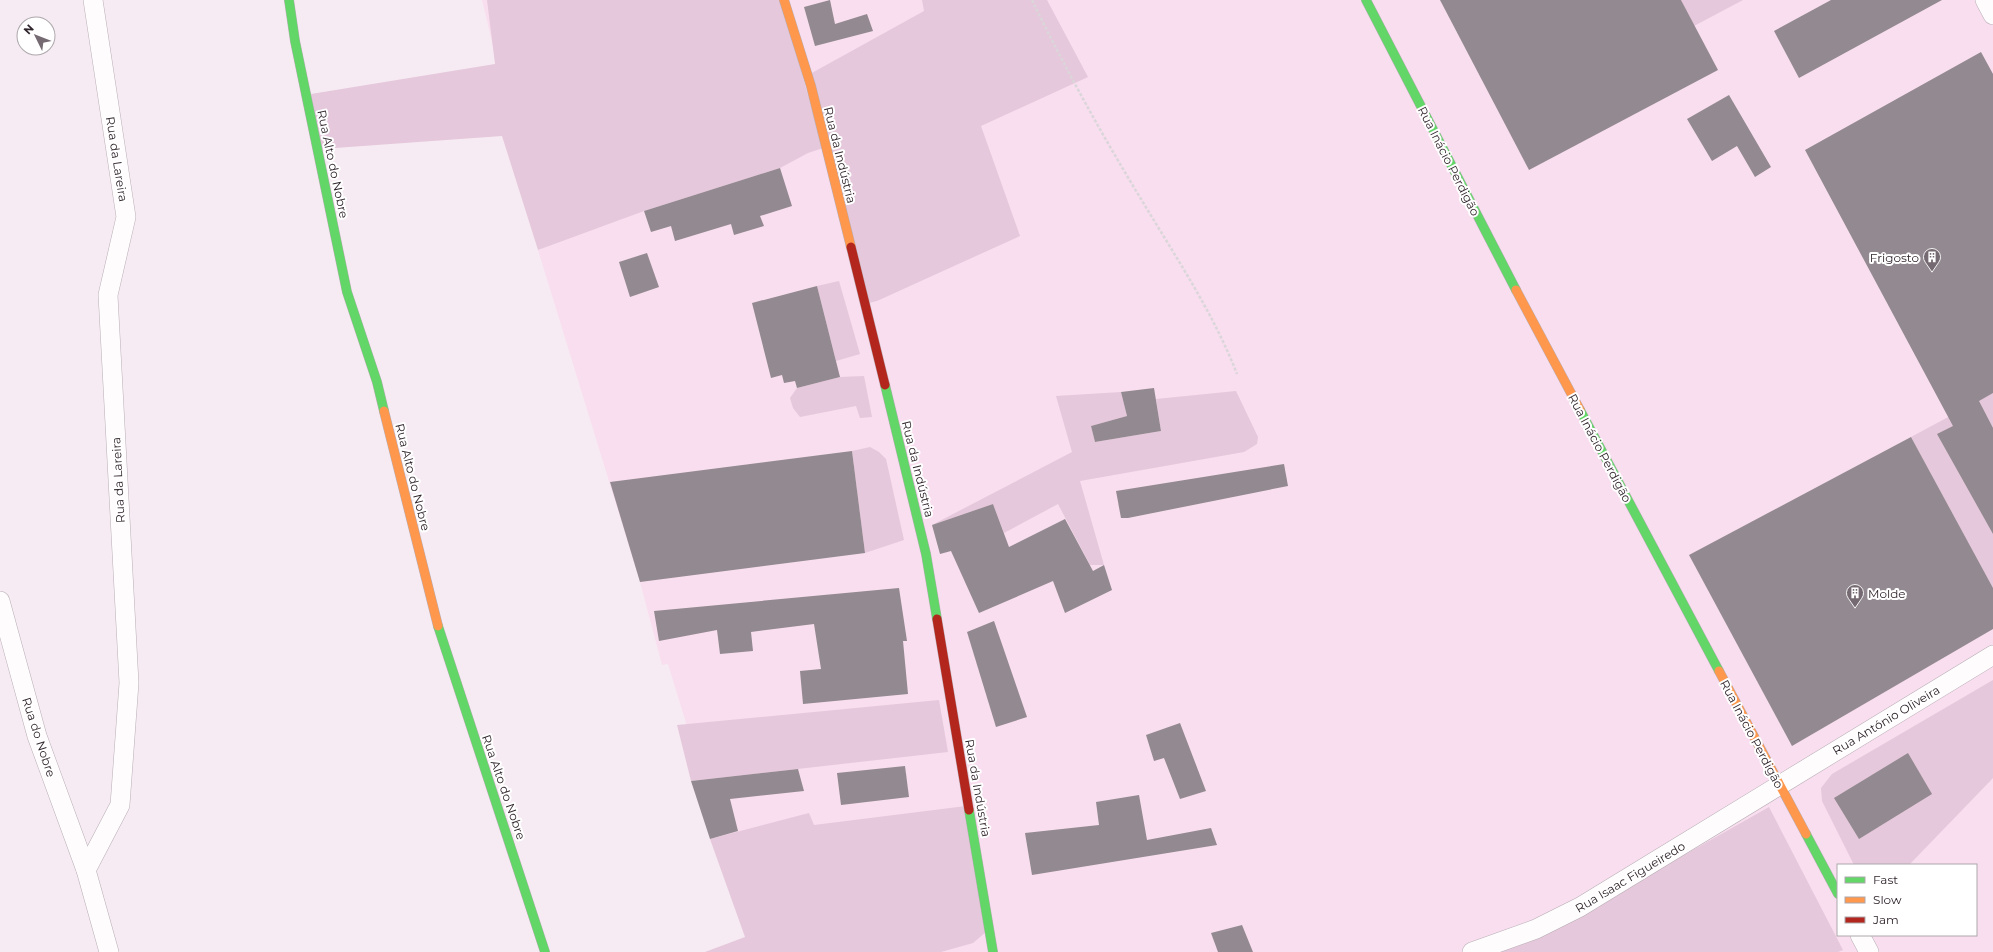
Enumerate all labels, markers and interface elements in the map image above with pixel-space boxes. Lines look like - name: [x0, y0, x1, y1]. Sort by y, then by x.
- north arrow: [16, 16, 56, 56]
- text: N: [21, 21, 37, 37]
- street label: Rua Inácio Perdigão: [1415, 104, 1483, 218]
- street label: Rua da Indústria: [821, 105, 859, 205]
- street label: Rua Alto do Nobre: [314, 109, 352, 219]
- street label: Rua da Lareira: [103, 115, 131, 203]
- building icon: Frigosto: [1922, 247, 1942, 272]
- place label: Frigosto: [1870, 250, 1919, 265]
- street label: Rua Inácio Perdigão: [1565, 391, 1635, 505]
- street label: Rua da Indústria: [899, 419, 937, 519]
- street label: Rua Alto do Nobre: [392, 422, 434, 532]
- street label: Rua da Lareira: [108, 437, 128, 523]
- building icon: Molde: [1845, 583, 1865, 608]
- place label: Molde: [1868, 586, 1906, 601]
- street label: Rua Inácio Perdigão: [1717, 677, 1787, 791]
- street label: Rua António Oliveira: [1830, 682, 1942, 758]
- street label: Rua do Nobre: [19, 695, 59, 779]
- street label: Rua Alto do Nobre: [479, 732, 529, 842]
- street label: Rua da Indústria: [962, 738, 994, 838]
- street label: Rua Isaac Figueiredo: [1572, 838, 1688, 916]
- legend: [1837, 864, 1977, 936]
- text: Fast: [1873, 872, 1898, 887]
- text: Slow: [1873, 892, 1902, 907]
- text: Jam: [1872, 912, 1899, 927]

